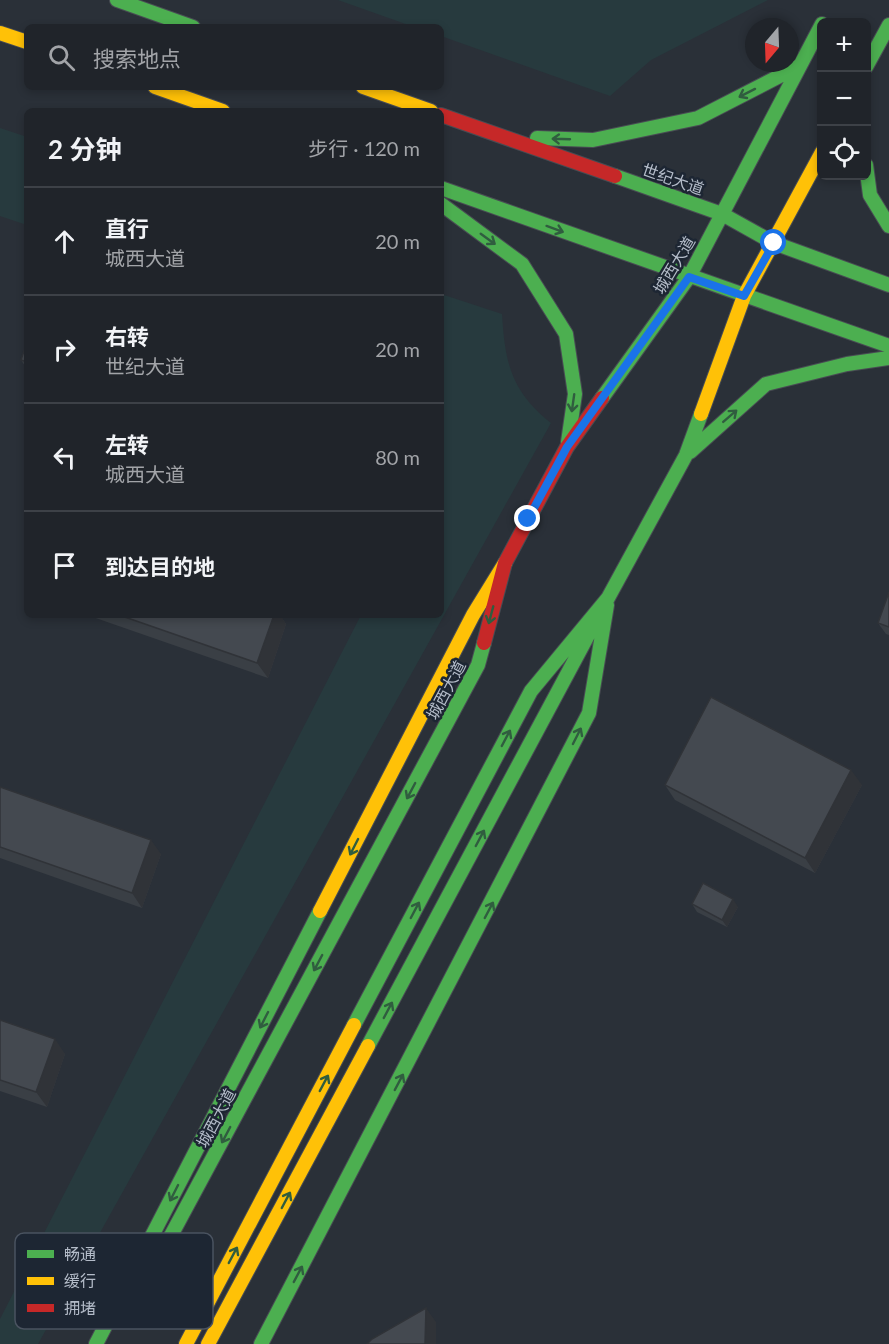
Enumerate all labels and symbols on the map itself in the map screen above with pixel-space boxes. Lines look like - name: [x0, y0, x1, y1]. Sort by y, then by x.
- north arrow: [745, 18, 799, 72]
- one-way arrow: [739, 88, 757, 99]
- one-way arrow: [551, 133, 571, 145]
- street label: 世纪大道: [640, 159, 707, 198]
- one-way arrow: [546, 225, 564, 236]
- route start: [760, 229, 786, 255]
- street label: 城西大道: [649, 232, 698, 297]
- one-way arrow: [480, 233, 496, 245]
- one-way arrow: [568, 393, 579, 413]
- one-way arrow: [722, 409, 737, 423]
- route end: [514, 505, 540, 531]
- one-way arrow: [485, 605, 497, 624]
- street label: 城西大道: [422, 657, 469, 722]
- one-way arrow: [572, 727, 584, 745]
- one-way arrow: [500, 730, 512, 747]
- one-way arrow: [405, 782, 416, 800]
- one-way arrow: [474, 830, 486, 847]
- one-way arrow: [348, 838, 359, 856]
- one-way arrow: [484, 901, 495, 919]
- one-way arrow: [410, 902, 421, 920]
- one-way arrow: [312, 954, 324, 971]
- one-way arrow: [383, 1001, 394, 1019]
- one-way arrow: [258, 1011, 269, 1029]
- one-way arrow: [319, 1074, 330, 1092]
- one-way arrow: [393, 1074, 405, 1092]
- street label: 城西大道: [192, 1085, 239, 1150]
- one-way arrow: [220, 1125, 231, 1143]
- one-way arrow: [168, 1184, 179, 1202]
- one-way arrow: [280, 1191, 292, 1209]
- legend: [15, 1233, 213, 1329]
- text: 畅通: [64, 1244, 96, 1263]
- one-way arrow: [227, 1246, 239, 1264]
- one-way arrow: [293, 1265, 304, 1283]
- text: 缓行: [64, 1271, 96, 1290]
- text: 拥堵: [64, 1298, 96, 1317]

